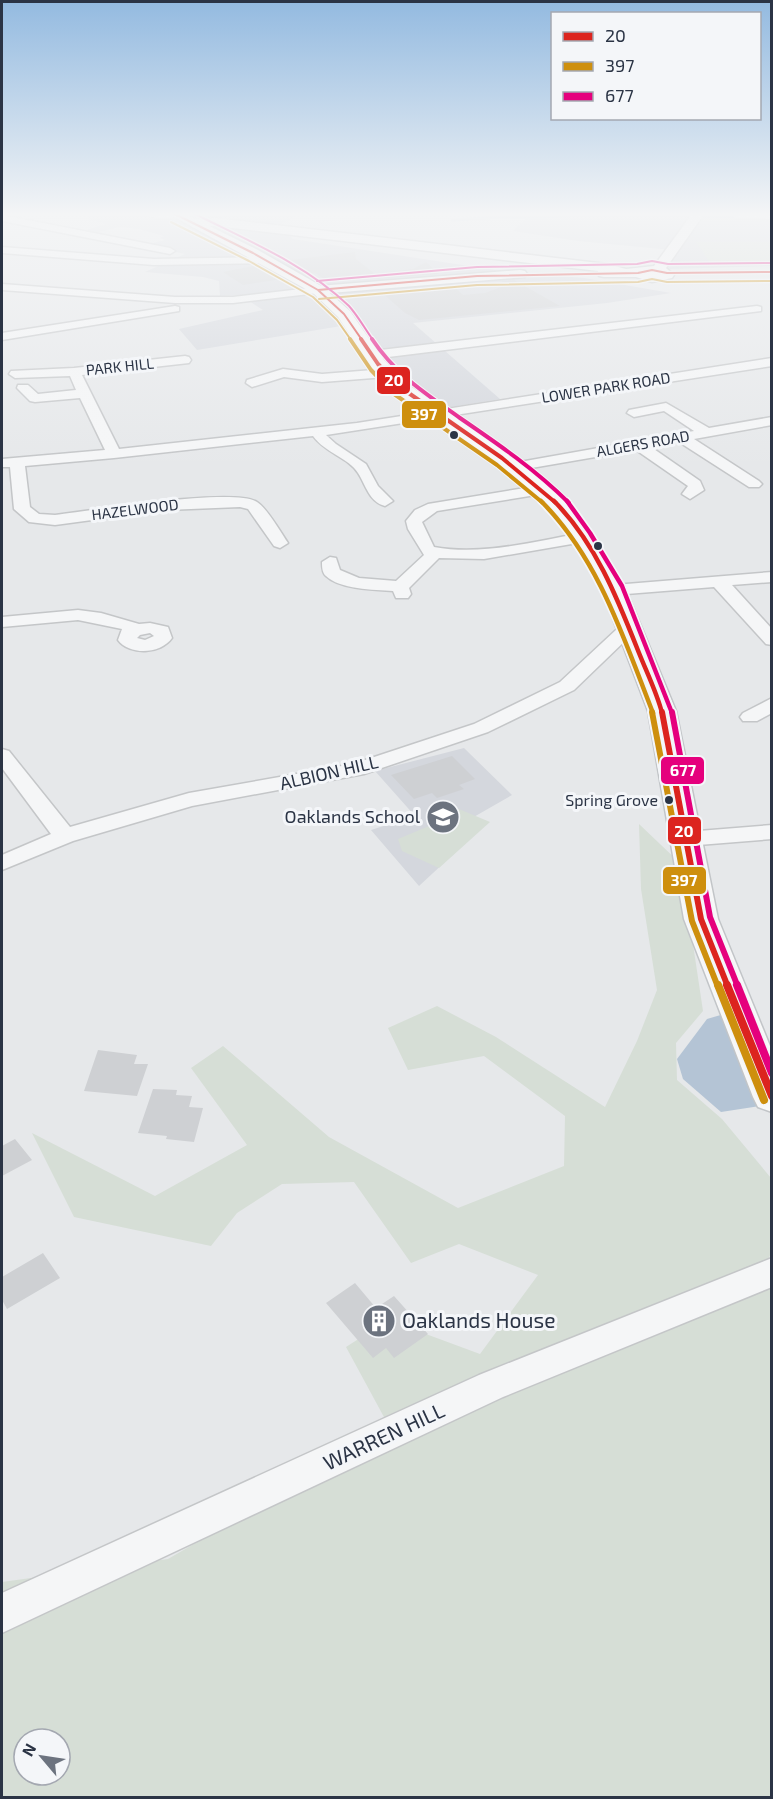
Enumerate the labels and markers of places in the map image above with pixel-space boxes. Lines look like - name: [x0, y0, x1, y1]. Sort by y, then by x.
- unlabelled marker: [448, 429, 460, 441]
- unlabelled marker: [592, 540, 604, 552]
- place label: Spring Grove: [565, 790, 658, 809]
- marker: Spring Grove: [663, 794, 675, 806]
- school or university icon: Oaklands School: [425, 799, 461, 835]
- place label: Oaklands School: [285, 805, 421, 827]
- building icon: Oaklands House: [361, 1303, 397, 1339]
- place label: Oaklands House: [402, 1307, 555, 1332]

